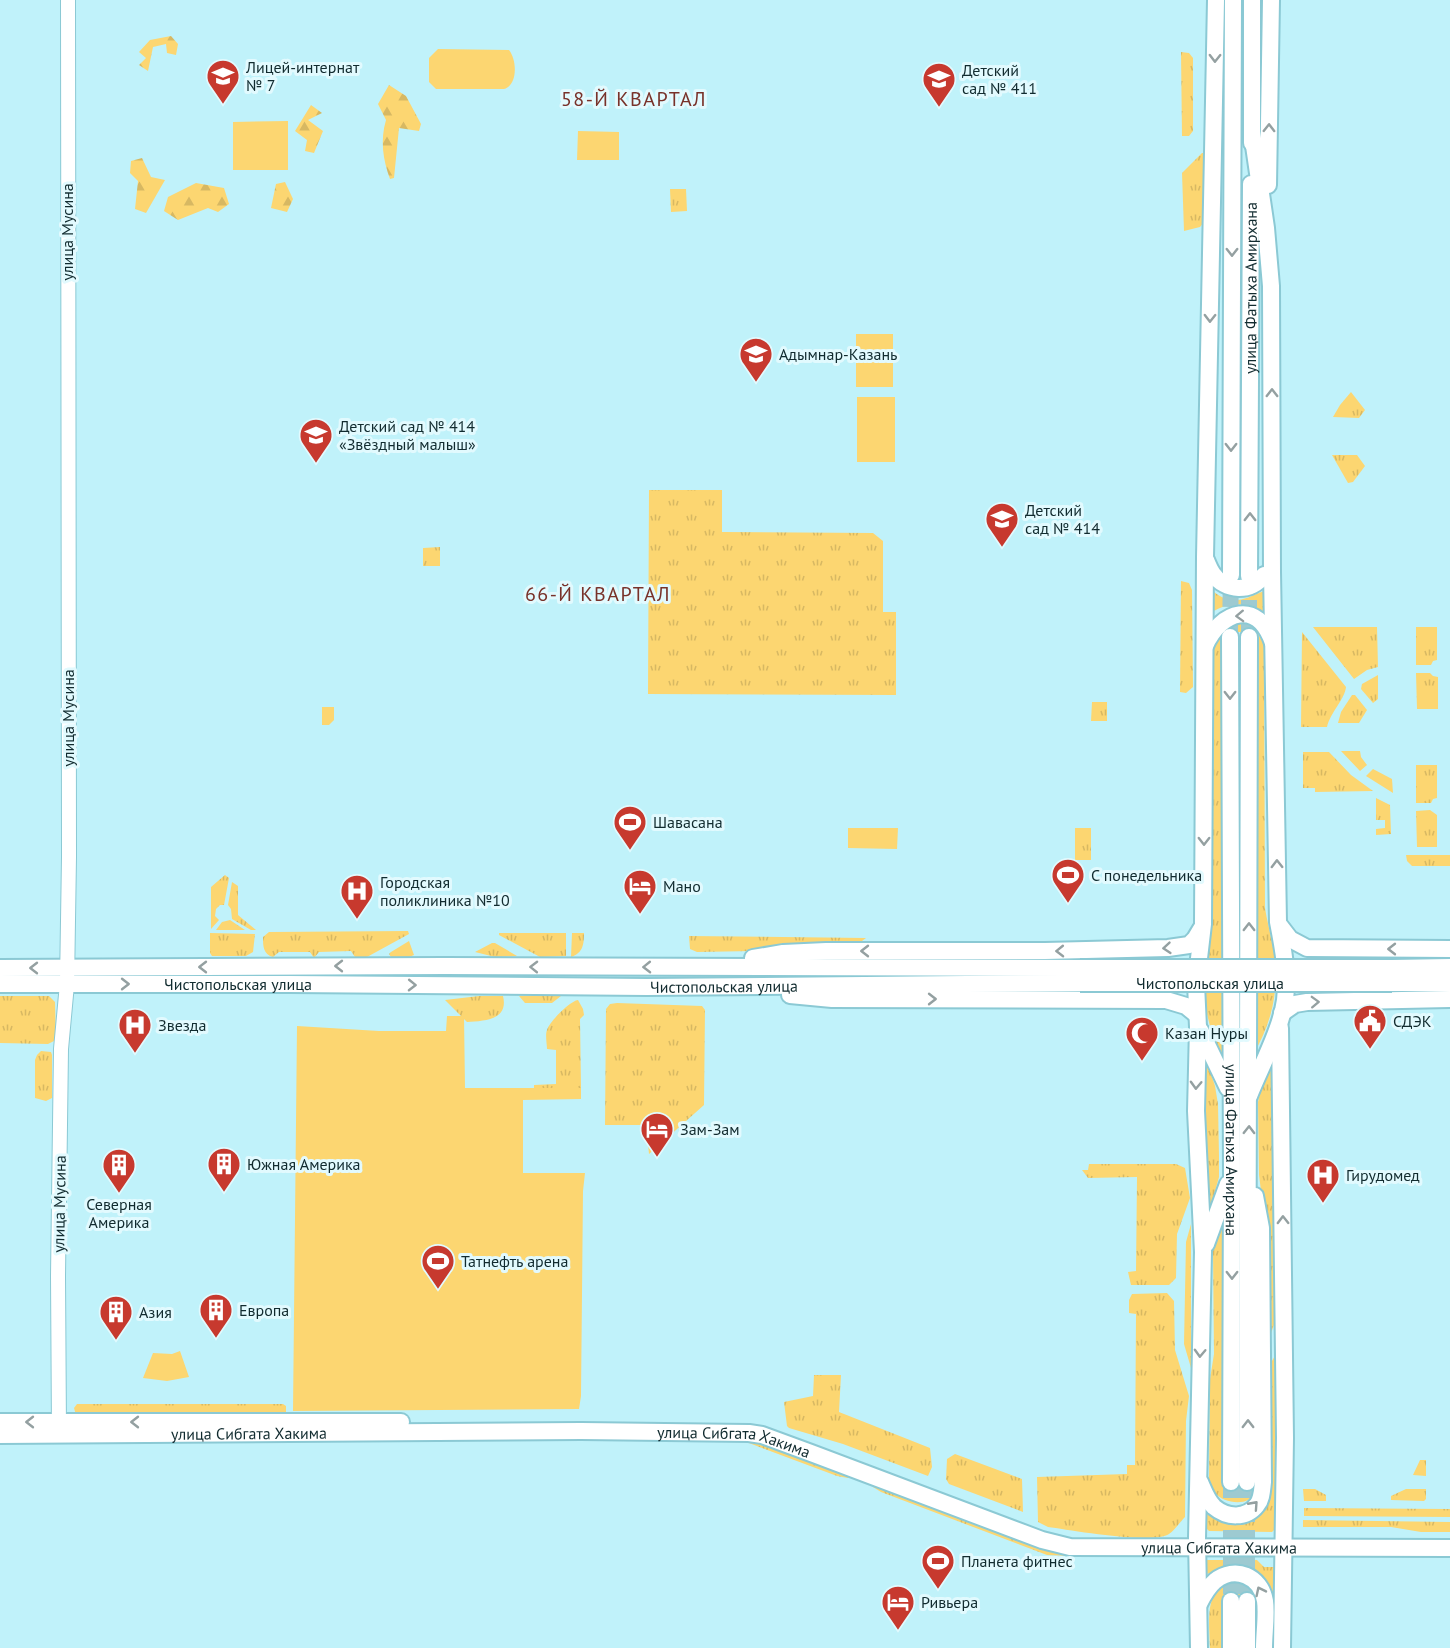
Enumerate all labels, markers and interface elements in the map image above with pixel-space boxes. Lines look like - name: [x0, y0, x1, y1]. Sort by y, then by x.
- one-way arrow: [1209, 54, 1221, 63]
- place label: Лицей-интернат № 7: [245, 57, 360, 95]
- school or university icon: Лицей-интернат № 7: [205, 58, 241, 105]
- place label: Детский сад № 411: [962, 60, 1037, 98]
- school or university icon: Детский сад № 411: [921, 61, 957, 108]
- district label: 58-Й КВАРТАЛ: [561, 86, 707, 112]
- one-way arrow: [1263, 123, 1275, 132]
- street label: улица Мусина: [57, 183, 77, 281]
- street label: улица Фатыха Амирхана: [1240, 202, 1261, 374]
- one-way arrow: [1226, 247, 1238, 256]
- one-way arrow: [1204, 313, 1216, 322]
- school or university icon: Адымнар-Казань: [738, 336, 774, 383]
- place label: Адымнар-Казань: [779, 344, 898, 364]
- one-way arrow: [1266, 388, 1278, 397]
- place label: Детский сад № 414 «Звёздный малыш»: [339, 416, 476, 454]
- school or university icon: Детский сад № 414 «Звёздный малыш»: [298, 417, 334, 464]
- one-way arrow: [1225, 442, 1237, 451]
- place label: Детский сад № 414: [1025, 500, 1100, 538]
- school or university icon: Детский сад № 414: [984, 501, 1020, 548]
- one-way arrow: [1244, 513, 1256, 522]
- district label: 66-Й КВАРТАЛ: [525, 581, 671, 607]
- one-way arrow: [1236, 610, 1245, 623]
- street label: улица Мусина: [58, 669, 78, 767]
- one-way arrow: [1224, 691, 1236, 700]
- sports icon: Шавасана: [612, 804, 648, 851]
- place label: Шавасана: [653, 812, 723, 832]
- one-way arrow: [1198, 837, 1210, 846]
- sports icon: С понедельника: [1050, 857, 1086, 904]
- one-way arrow: [1271, 859, 1283, 868]
- place label: С понедельника: [1091, 865, 1202, 885]
- hotel icon: Мано: [622, 868, 658, 915]
- place label: Городская поликлиника №10: [380, 872, 510, 910]
- hospital icon: Городская поликлиника №10: [339, 873, 375, 920]
- place label: Мано: [663, 876, 701, 896]
- one-way arrow: [1243, 922, 1255, 931]
- one-way arrow: [1162, 941, 1171, 954]
- one-way arrow: [1387, 943, 1396, 955]
- one-way arrow: [860, 945, 869, 957]
- one-way arrow: [1055, 945, 1064, 957]
- one-way arrow: [334, 960, 343, 972]
- one-way arrow: [198, 961, 207, 973]
- one-way arrow: [529, 961, 538, 973]
- one-way arrow: [642, 961, 651, 973]
- one-way arrow: [29, 962, 38, 974]
- street label: Чистопольская улица: [1136, 973, 1284, 993]
- street label: Чистопольская улица: [164, 974, 312, 994]
- street label: Чистопольская улица: [650, 976, 798, 997]
- one-way arrow: [121, 978, 130, 990]
- one-way arrow: [407, 979, 416, 991]
- one-way arrow: [927, 993, 936, 1005]
- one-way arrow: [1310, 995, 1319, 1008]
- public building icon: СДЭК: [1352, 1003, 1388, 1050]
- hospital icon: Звезда: [117, 1007, 153, 1054]
- place label: СДЭК: [1393, 1011, 1432, 1031]
- place label: Звезда: [158, 1015, 206, 1035]
- mosque icon: Казан Нуры: [1124, 1015, 1160, 1062]
- place label: Казан Нуры: [1165, 1023, 1248, 1043]
- street label: улица Фатыха Амирхана: [1222, 1064, 1242, 1236]
- one-way arrow: [1190, 1081, 1203, 1090]
- hotel icon: Зам-Зам: [639, 1111, 675, 1158]
- place label: Зам-Зам: [680, 1119, 740, 1139]
- one-way arrow: [1243, 1125, 1255, 1134]
- building icon: Южная Америка: [206, 1146, 242, 1193]
- building icon: Северная Америка: [101, 1147, 137, 1194]
- place label: Южная Америка: [247, 1154, 361, 1174]
- street label: улица Мусина: [48, 1155, 70, 1253]
- hospital icon: Гирудомед: [1305, 1157, 1341, 1204]
- place label: Гирудомед: [1346, 1165, 1420, 1185]
- place label: Северная Америка: [86, 1194, 152, 1232]
- one-way arrow: [1277, 1215, 1290, 1224]
- sports icon: Татнефть арена: [420, 1243, 456, 1290]
- place label: Татнефть арена: [461, 1251, 568, 1271]
- one-way arrow: [1226, 1270, 1238, 1279]
- building icon: Европа: [198, 1292, 234, 1339]
- building icon: Азия: [98, 1294, 134, 1341]
- place label: Европа: [239, 1300, 289, 1320]
- place label: Азия: [139, 1302, 172, 1322]
- one-way arrow: [1194, 1348, 1206, 1357]
- one-way arrow: [25, 1416, 34, 1428]
- one-way arrow: [130, 1416, 139, 1428]
- one-way arrow: [1241, 1419, 1254, 1428]
- street label: улица Сибгата Хакима: [657, 1422, 813, 1462]
- street label: улица Сибгата Хакима: [171, 1423, 327, 1444]
- one-way arrow: [1247, 1502, 1258, 1512]
- street label: улица Сибгата Хакима: [1141, 1537, 1297, 1558]
- sports icon: Планета фитнес: [920, 1543, 956, 1590]
- place label: Планета фитнес: [961, 1551, 1073, 1571]
- hotel icon: Ривьера: [880, 1584, 916, 1631]
- one-way arrow: [1256, 1586, 1268, 1597]
- place label: Ривьера: [921, 1592, 978, 1612]

